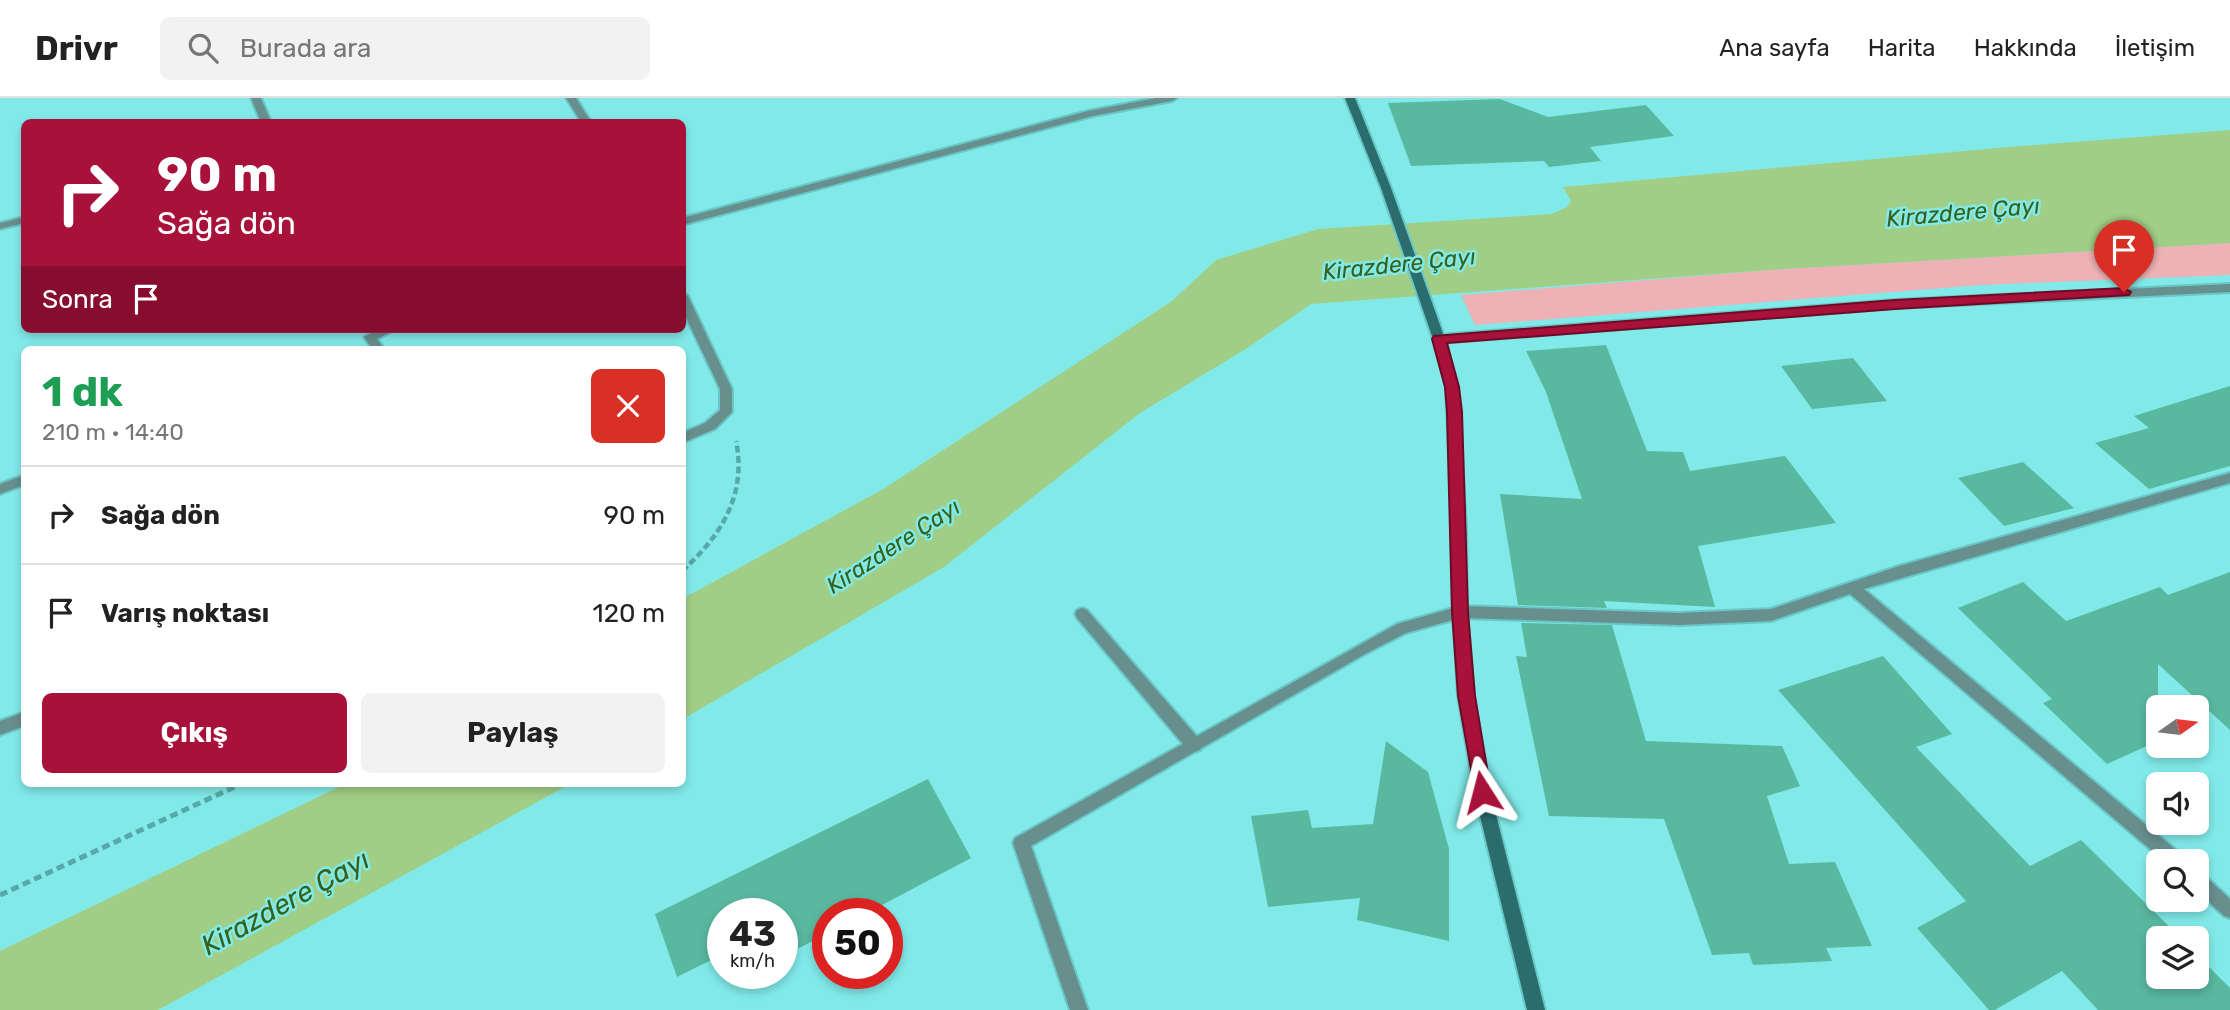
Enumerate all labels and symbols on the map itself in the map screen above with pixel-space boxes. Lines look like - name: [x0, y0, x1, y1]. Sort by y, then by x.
- water label: Kirazdere Çayı: [1885, 191, 2041, 233]
- pin: [2094, 220, 2154, 292]
- water label: Kirazdere Çayı: [1321, 242, 1477, 286]
- water label: Kirazdere Çayı: [821, 492, 965, 600]
- north arrow: [2146, 695, 2208, 758]
- position arrow: [1445, 755, 1519, 829]
- water label: Kirazdere Çayı: [195, 843, 375, 962]
- speed limit sign: 50: [812, 898, 903, 989]

